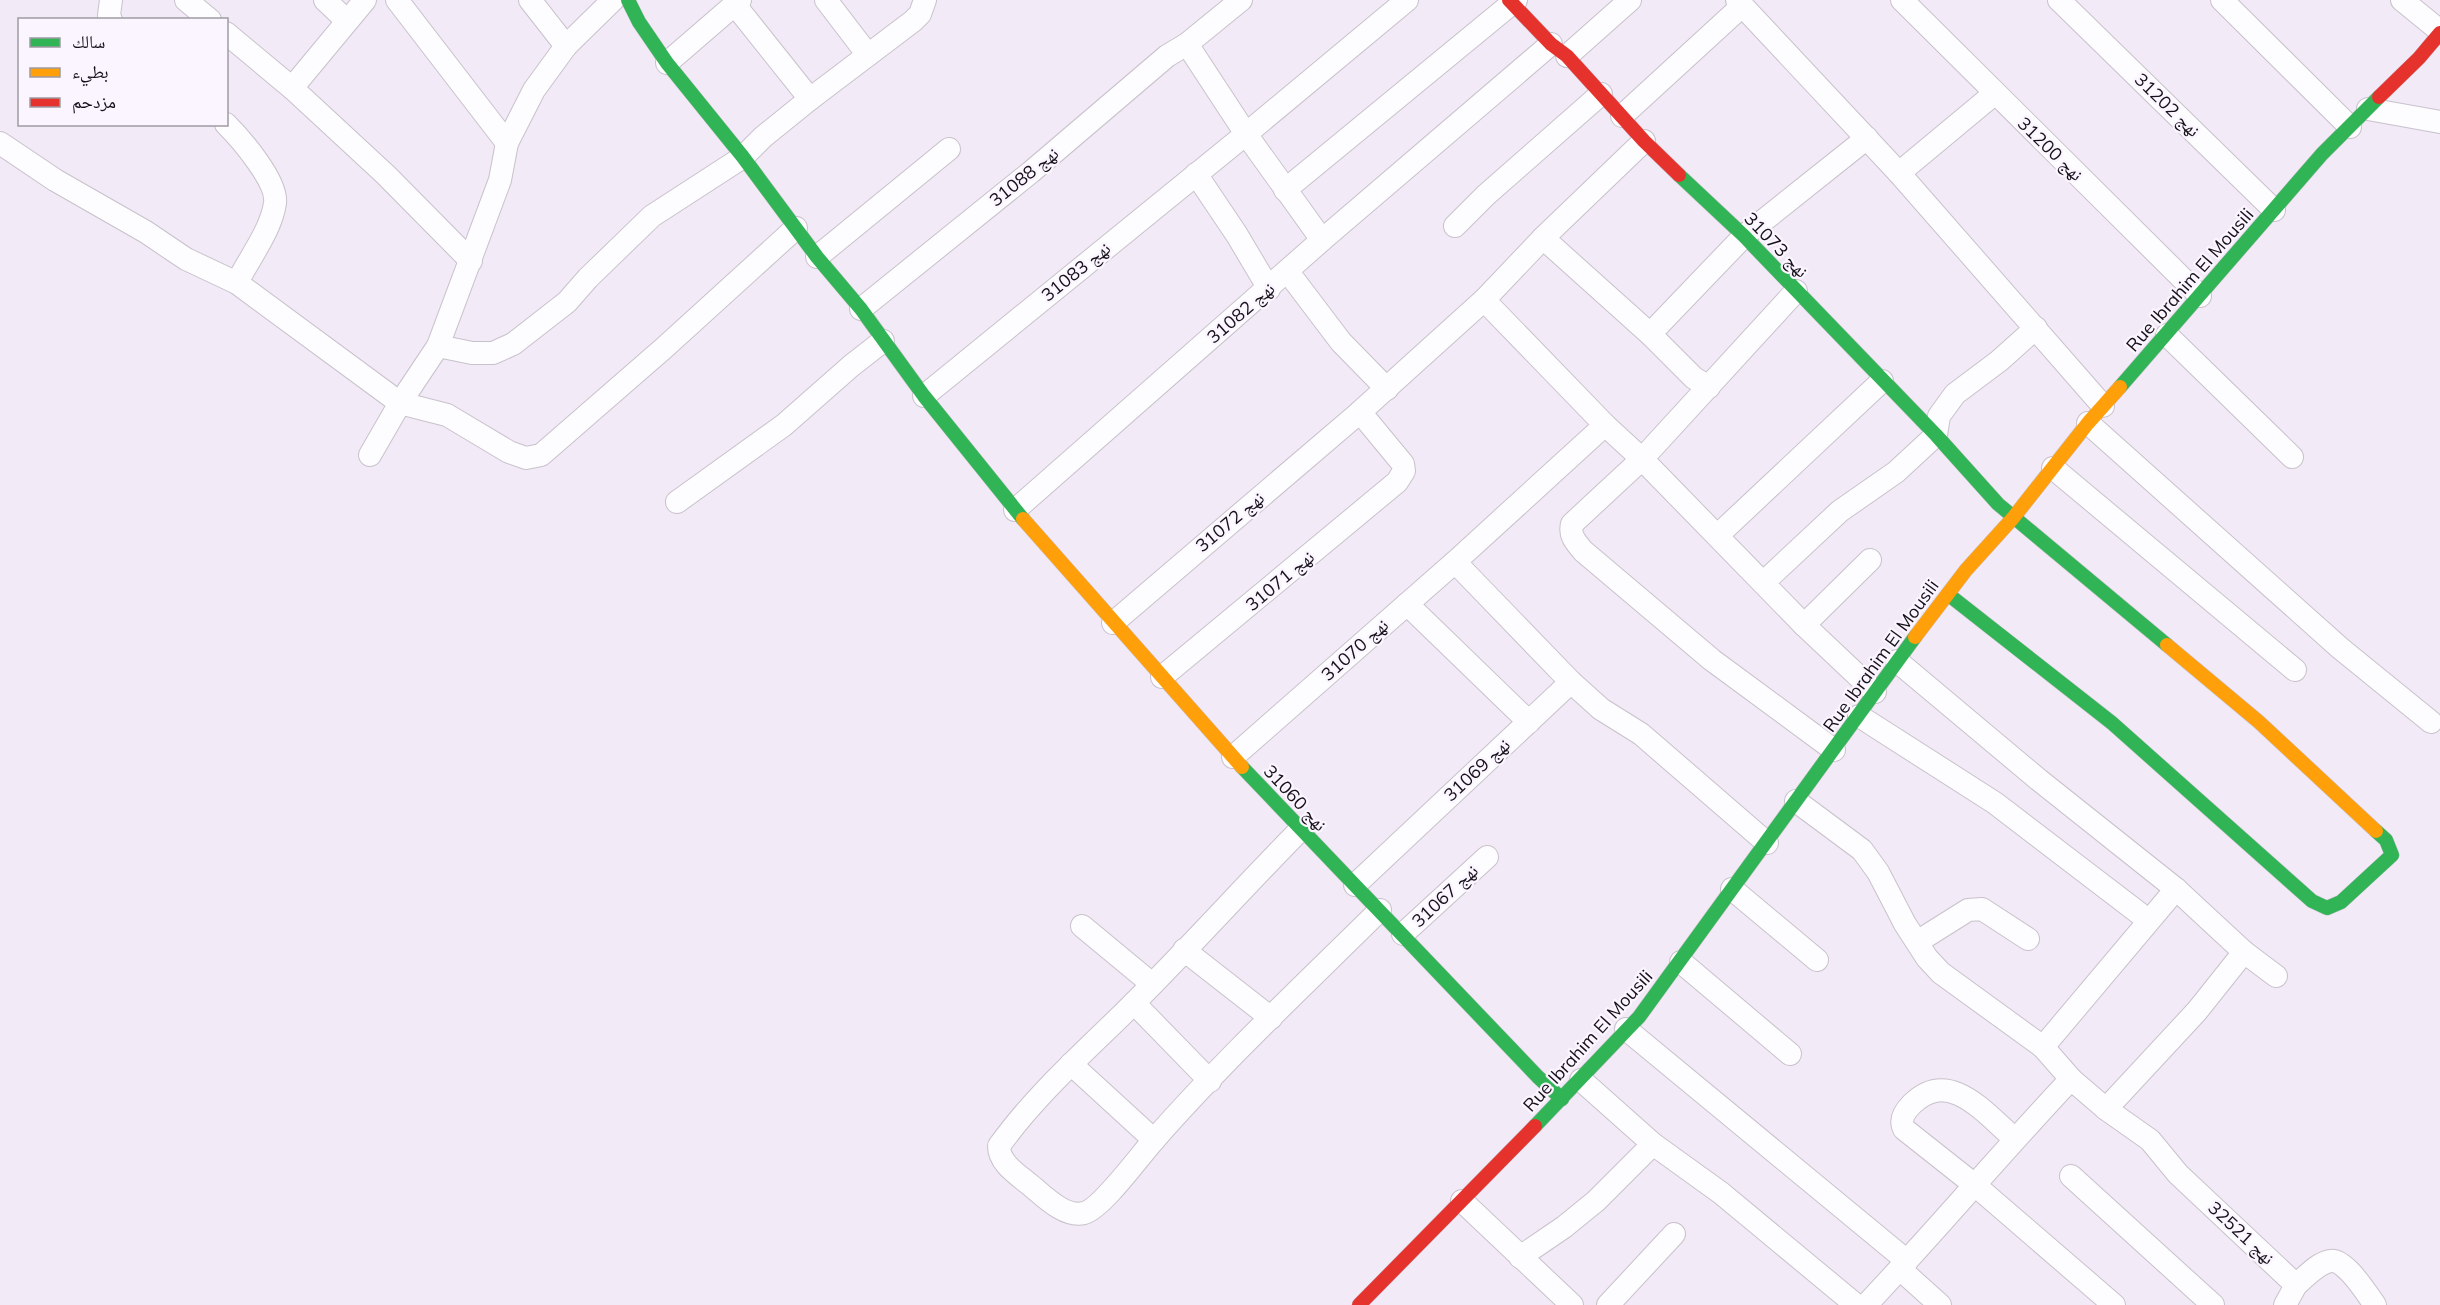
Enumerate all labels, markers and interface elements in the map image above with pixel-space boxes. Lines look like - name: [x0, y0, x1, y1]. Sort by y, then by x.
- legend: [18, 18, 228, 126]
- text: سالك: [72, 30, 105, 53]
- text: بطيء: [72, 60, 109, 87]
- street label: نهج 31202: [2129, 68, 2205, 142]
- text: مزدحم: [72, 90, 116, 114]
- street label: نهج 31200: [2012, 112, 2088, 186]
- street label: نهج 31088: [984, 142, 1064, 212]
- street label: Rue Ibrahim El Mousili: [2121, 203, 2258, 356]
- street label: نهج 31073: [1739, 207, 1813, 283]
- street label: نهج 31083: [1036, 237, 1116, 307]
- street label: نهج 31082: [1202, 277, 1280, 349]
- street label: نهج 31072: [1191, 486, 1269, 558]
- street label: نهج 31071: [1241, 545, 1319, 617]
- street label: Rue Ibrahim El Mousili: [1818, 575, 1944, 736]
- street label: نهج 31070: [1316, 613, 1394, 687]
- street label: نهج 31069: [1439, 733, 1515, 807]
- street label: نهج 31060: [1258, 760, 1332, 836]
- street label: نهج 31067: [1407, 859, 1483, 933]
- street label: Rue Ibrahim El Mousili: [1518, 965, 1657, 1116]
- street label: نهج 32521: [2203, 1196, 2279, 1270]

